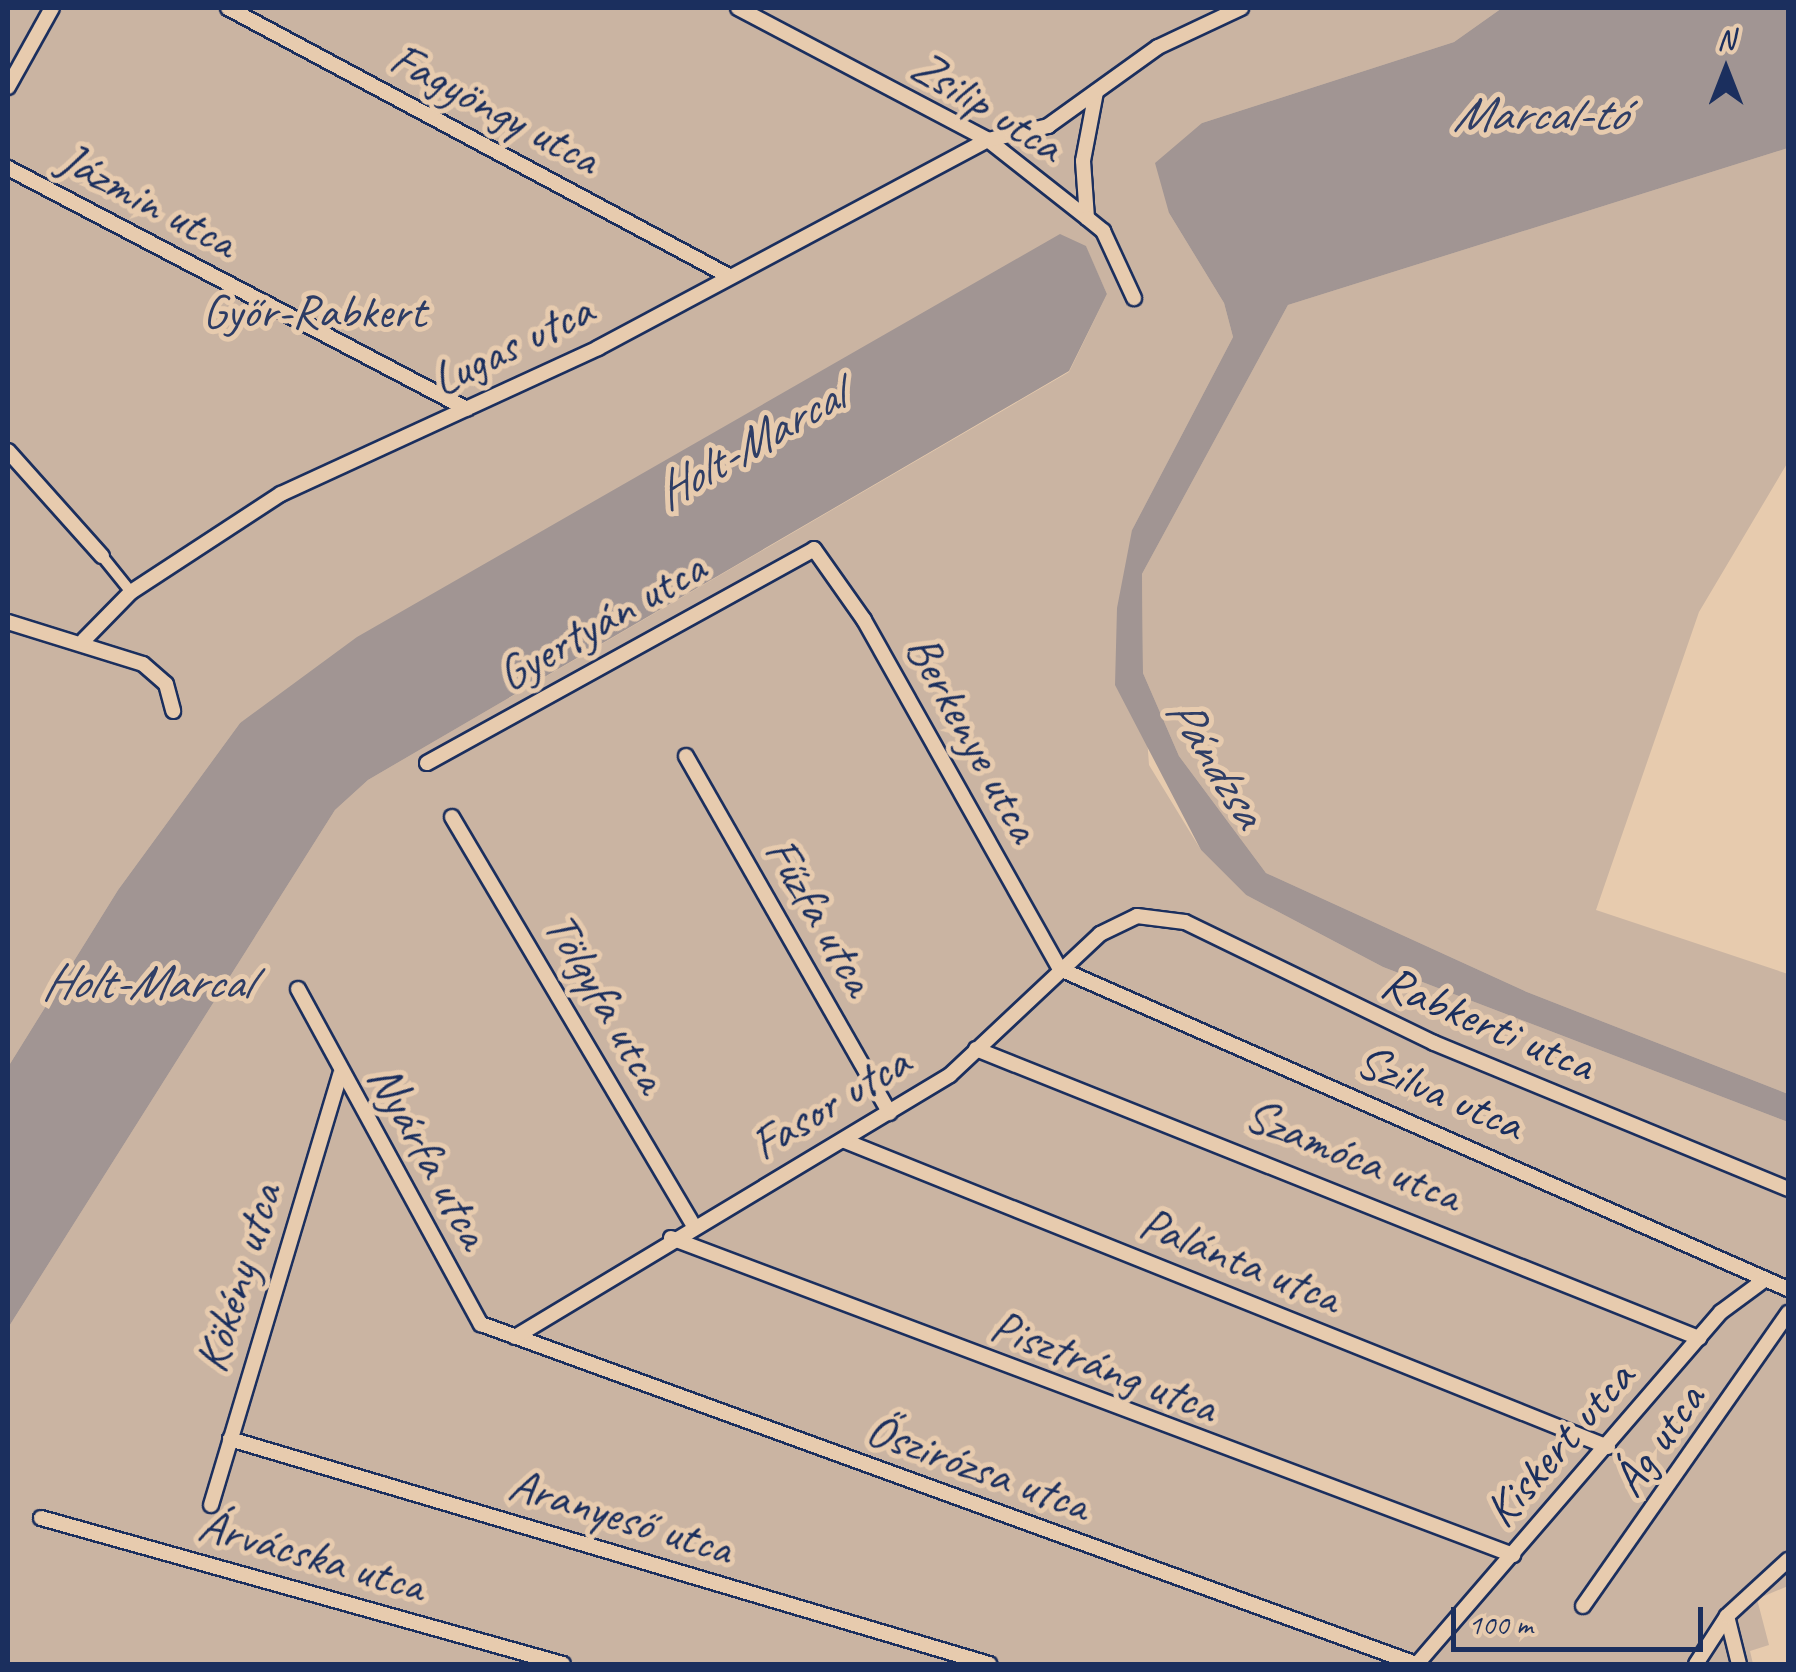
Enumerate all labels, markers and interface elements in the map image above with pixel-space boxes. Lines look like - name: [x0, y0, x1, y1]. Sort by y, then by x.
- north arrow: [1676, 20, 1776, 120]
- text: N: [1717, 22, 1735, 57]
- street label: Fagyöngy utca: [381, 29, 609, 187]
- street label: Zsilip utca: [902, 38, 1072, 174]
- water label: Marcal-tó: [1453, 84, 1625, 144]
- street label: Jázmin utca: [50, 129, 246, 271]
- street label: Lugas utca: [423, 282, 601, 408]
- park label: Győr-Rabkert: [202, 283, 426, 341]
- water label: Holt-Marcal: [644, 366, 854, 522]
- street label: Gyertyán utca: [487, 539, 715, 703]
- street label: Berkenye utca: [893, 625, 1053, 851]
- water label: Pándzsa: [1153, 685, 1279, 837]
- street label: Fűzfa utca: [752, 828, 888, 1004]
- street label: Tölgyfa utca: [532, 903, 680, 1101]
- water label: Holt-Marcal: [42, 952, 250, 1012]
- street label: Rabkerti utca: [1374, 953, 1602, 1093]
- street label: Szilva utca: [1349, 1032, 1531, 1152]
- street label: Fasor utca: [741, 1034, 919, 1172]
- street label: Nyárfa utca: [355, 1055, 503, 1257]
- street label: Szamóca utca: [1237, 1086, 1469, 1224]
- street label: Kökény utca: [182, 1177, 294, 1379]
- street label: Palánta utca: [1132, 1194, 1348, 1326]
- street label: Pisztráng utca: [983, 1297, 1225, 1435]
- street label: Kiskert utca: [1473, 1351, 1645, 1537]
- street label: Ág utca: [1599, 1373, 1717, 1507]
- street label: Őszirózsa utca: [859, 1400, 1097, 1534]
- street label: Aranyeső utca: [503, 1455, 739, 1577]
- street label: Árvácska utca: [193, 1495, 431, 1615]
- scale bar: [1456, 1587, 1708, 1649]
- text: 100 m: [1468, 1605, 1533, 1643]

